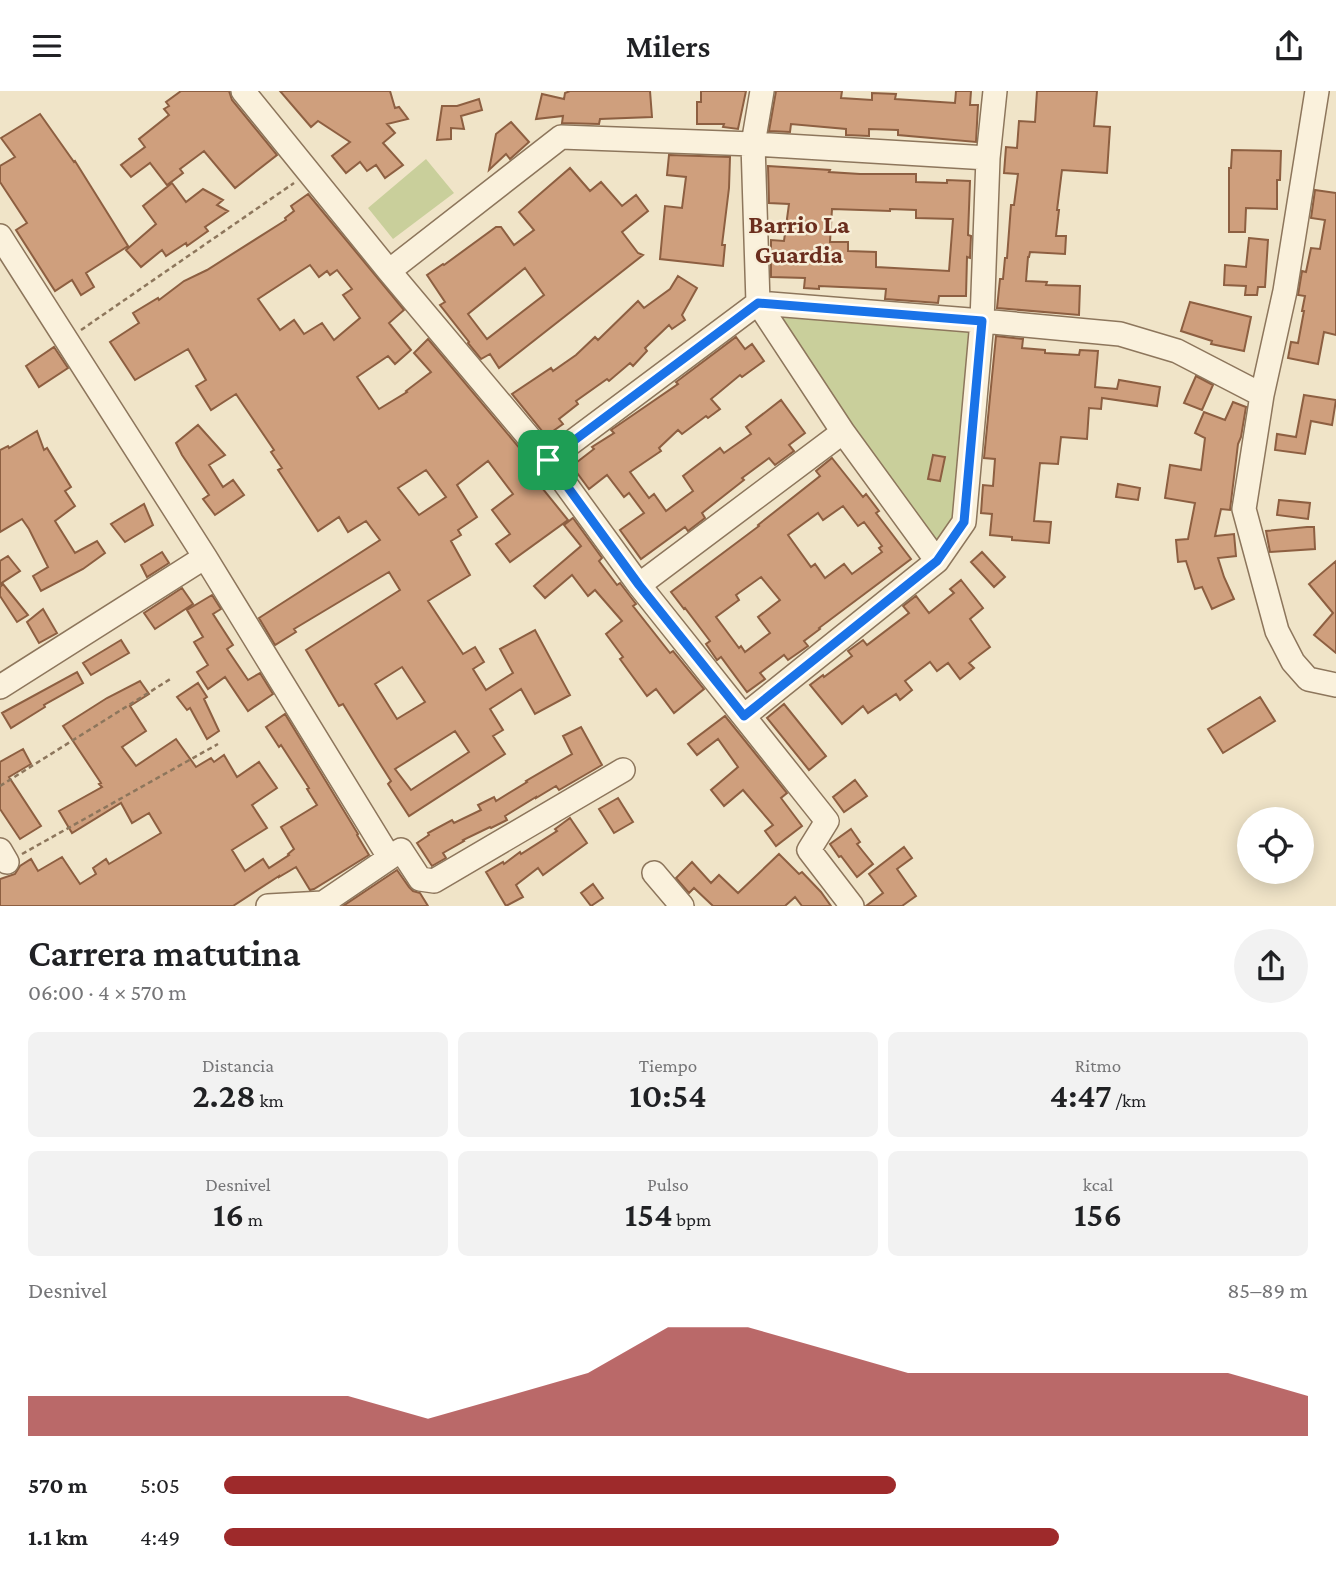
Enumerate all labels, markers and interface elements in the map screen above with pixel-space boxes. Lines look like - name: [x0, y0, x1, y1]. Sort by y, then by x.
- icon: menu: [28, 27, 66, 65]
- icon: share: [1270, 27, 1308, 65]
- text: Milers: [626, 28, 710, 64]
- district label: Barrio La Guardia: [748, 210, 850, 269]
- pin: [518, 430, 578, 490]
- icon: arrive: [529, 441, 567, 479]
- map controls: [1237, 807, 1314, 884]
- button: locate: [1237, 807, 1314, 884]
- button: share: [1234, 929, 1308, 1003]
- text: Carrera matutina: [28, 932, 301, 974]
- text: 06:00 · 4 × 570 m: [28, 979, 187, 1005]
- text: Distancia: [202, 1055, 274, 1076]
- text: Tiempo: [639, 1055, 697, 1076]
- text: Ritmo: [1075, 1055, 1121, 1076]
- text: 2.28: [192, 1076, 256, 1115]
- text: 10:54: [629, 1076, 707, 1115]
- text: 4:47: [1050, 1076, 1112, 1115]
- text: km: [256, 1090, 284, 1111]
- text: /km: [1112, 1090, 1146, 1111]
- text: Desnivel: [205, 1174, 271, 1195]
- text: Pulso: [647, 1174, 689, 1195]
- text: kcal: [1083, 1174, 1113, 1195]
- text: 16: [213, 1195, 244, 1234]
- text: 154: [625, 1195, 673, 1234]
- text: 156: [1074, 1195, 1122, 1234]
- text: m: [244, 1209, 263, 1230]
- text: bpm: [673, 1209, 711, 1230]
- text: Desnivel: [28, 1277, 107, 1303]
- text: 85–89 m: [1227, 1277, 1308, 1303]
- text: 570 m: [28, 1472, 87, 1498]
- text: 5:05: [140, 1472, 180, 1498]
- text: 1.1 km: [28, 1524, 88, 1550]
- text: 4:49: [140, 1524, 180, 1550]

